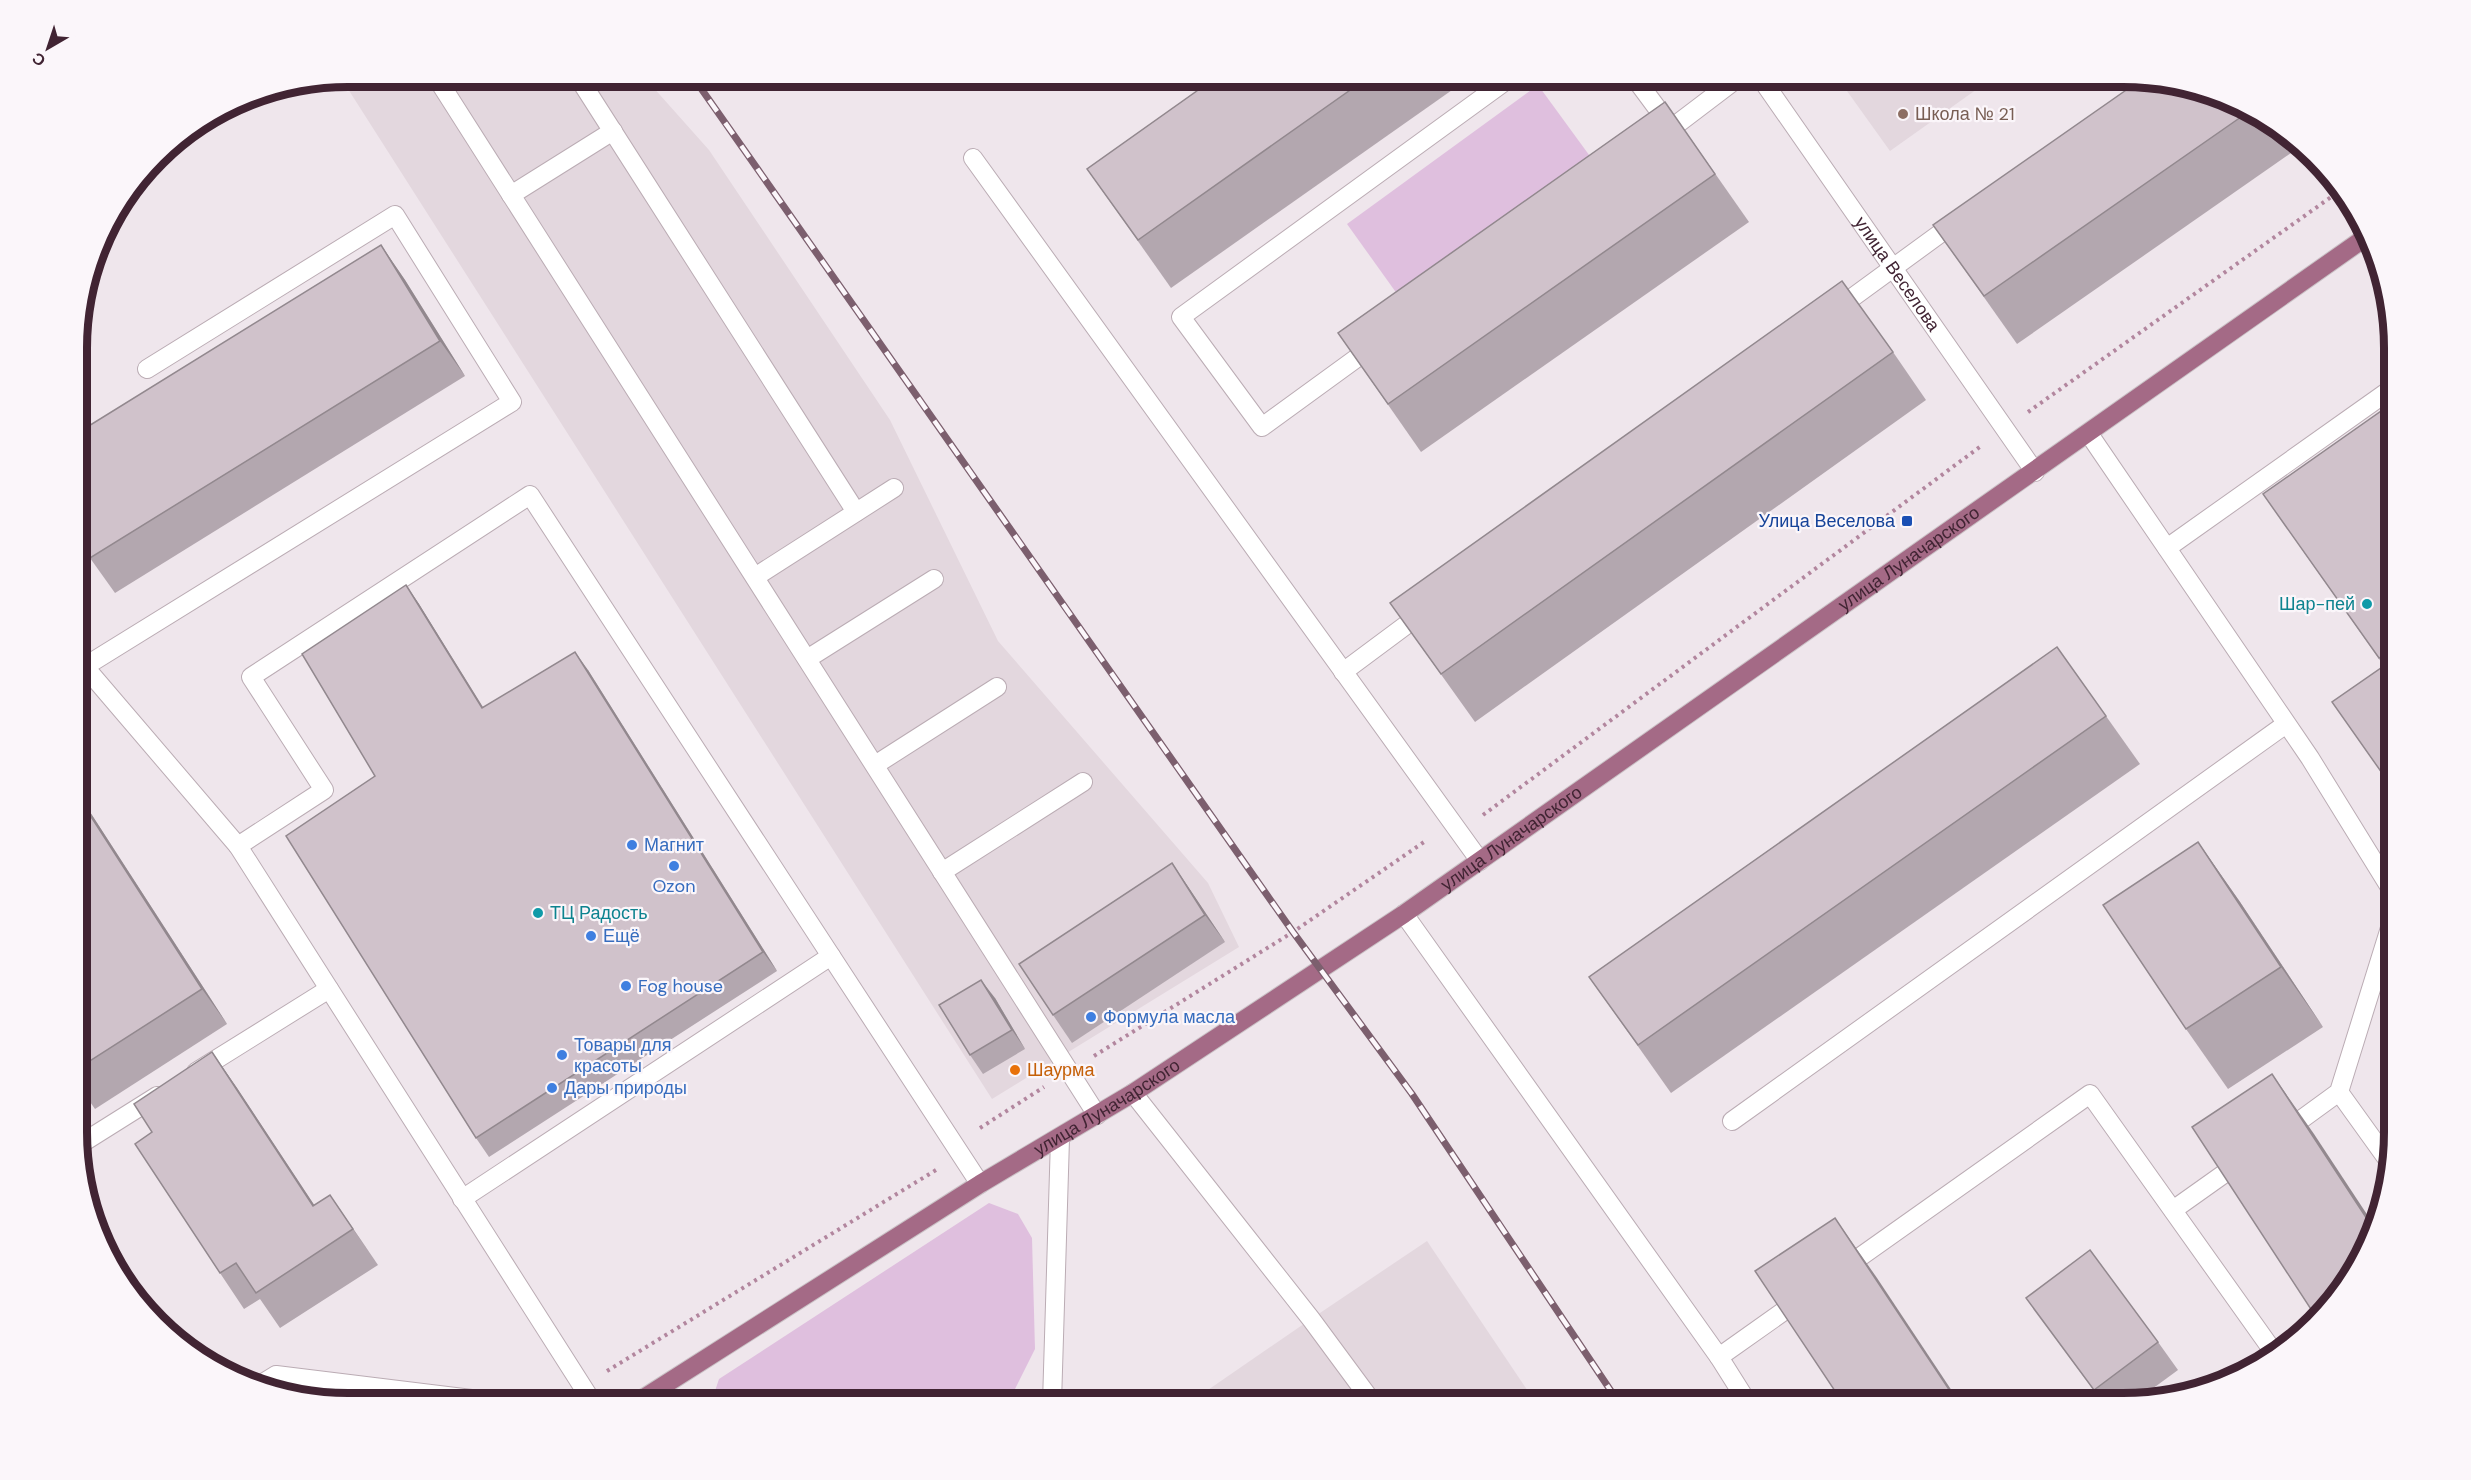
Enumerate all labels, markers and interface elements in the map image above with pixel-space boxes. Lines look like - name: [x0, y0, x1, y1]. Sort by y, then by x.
- north arrow: [18, 18, 78, 78]
- text: С: [27, 47, 50, 71]
- place label: Школа № 21: [1915, 102, 2015, 126]
- marker: Школа № 21: [1896, 107, 1910, 121]
- street label: улица Веселова: [1849, 212, 1946, 337]
- street label: улица Луначарского: [1833, 501, 1984, 617]
- place label: Улица Веселова: [1759, 509, 1896, 533]
- marker: Улица Веселова: [1900, 514, 1914, 528]
- place label: Шар-пей: [2279, 592, 2355, 616]
- marker: Шар-пей: [2360, 597, 2374, 611]
- street label: улица Луначарского: [1436, 780, 1587, 896]
- place label: Магнит: [644, 833, 704, 857]
- marker: Магнит: [625, 838, 639, 852]
- marker: Ozon: [667, 859, 681, 873]
- place label: Ozon: [652, 874, 696, 898]
- place label: ТЦ Радость: [550, 901, 648, 925]
- marker: ТЦ Радость: [531, 906, 545, 920]
- place label: Ещё: [603, 924, 640, 948]
- marker: Ещё: [584, 929, 598, 943]
- place label: Fog house: [638, 974, 723, 998]
- marker: Fog house: [619, 979, 633, 993]
- place label: Формула масла: [1103, 1005, 1236, 1029]
- marker: Формула масла: [1084, 1010, 1098, 1024]
- place label: Товары для красоты: [574, 1033, 671, 1078]
- marker: Товары для красоты: [555, 1048, 569, 1062]
- street label: улица Луначарского: [1029, 1053, 1185, 1161]
- place label: Шаурма: [1027, 1058, 1095, 1082]
- marker: Шаурма: [1008, 1063, 1022, 1077]
- place label: Дары природы: [564, 1076, 687, 1100]
- marker: Дары природы: [545, 1081, 559, 1095]

